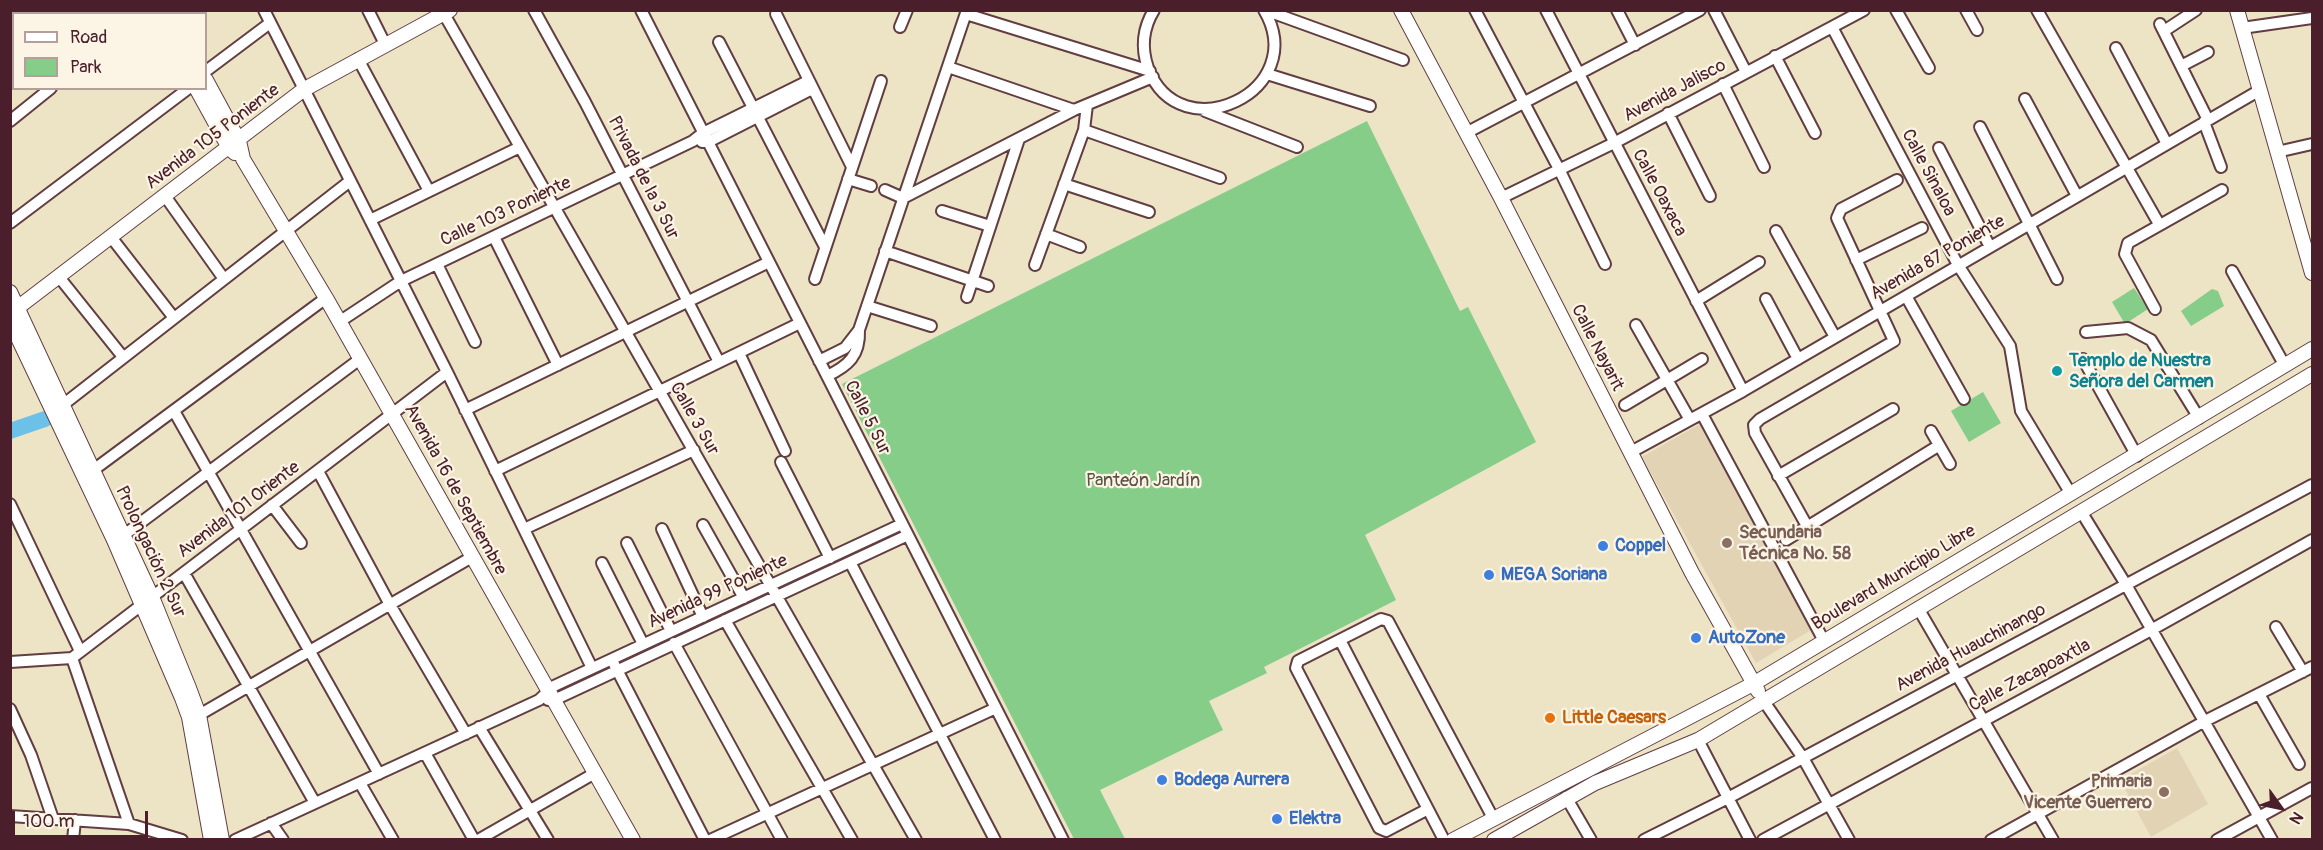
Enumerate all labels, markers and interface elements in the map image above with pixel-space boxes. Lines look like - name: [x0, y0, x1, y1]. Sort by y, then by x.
- legend: [12, 12, 207, 90]
- text: Road: [70, 26, 107, 49]
- street label: Avenida Jalisco: [1620, 55, 1730, 127]
- text: Park: [70, 56, 102, 79]
- street label: Avenida 105 Poniente: [142, 80, 284, 194]
- street label: Privada de la 3 Sur: [603, 113, 683, 243]
- street label: Calle Sinaloa: [1896, 126, 1960, 220]
- street label: Calle Oaxaca: [1627, 146, 1691, 240]
- street label: Calle 103 Poniente: [437, 172, 575, 252]
- street label: Avenida 87 Poniente: [1867, 211, 2009, 305]
- street label: Calle Nayarit: [1566, 301, 1628, 395]
- place label: Templo de Nuestra Señora del Carmen: [2069, 350, 2214, 392]
- marker: Templo de Nuestra Señora del Carmen: [2050, 364, 2064, 378]
- street label: Calle 5 Sur: [839, 377, 895, 459]
- street label: Calle 3 Sur: [664, 379, 724, 459]
- street label: Avenida 16 de Septiembre: [399, 401, 511, 579]
- street label: Avenida 101 Oriente: [174, 457, 304, 563]
- park label: Panteón Jardín: [1086, 470, 1200, 492]
- street label: Prolongación 2 Sur: [110, 483, 190, 621]
- street label: Boulevard Municipio Libre: [1808, 520, 1980, 636]
- place label: Secundaria Técnica No. 58: [1739, 522, 1851, 564]
- place label: Coppel: [1615, 535, 1666, 557]
- marker: Secundaria Técnica No. 58: [1720, 536, 1734, 550]
- marker: Coppel: [1596, 539, 1610, 553]
- street label: Avenida 99 Poniente: [645, 550, 791, 634]
- place label: MEGA Soriana: [1501, 564, 1607, 586]
- marker: MEGA Soriana: [1482, 568, 1496, 582]
- street label: Avenida Huauchinango: [1892, 599, 2050, 697]
- place label: AutoZone: [1708, 627, 1785, 649]
- marker: AutoZone: [1689, 631, 1703, 645]
- street label: Calle Zacapoaxtla: [1966, 635, 2094, 717]
- place label: Little Caesars: [1562, 707, 1666, 729]
- marker: Little Caesars: [1543, 711, 1557, 725]
- place label: Bodega Aurrera: [1174, 769, 1289, 791]
- place label: Primaria Vicente Guerrero: [2023, 771, 2152, 814]
- marker: Bodega Aurrera: [1155, 773, 1169, 787]
- north arrow: [2251, 778, 2311, 838]
- marker: Primaria Vicente Guerrero: [2157, 785, 2171, 799]
- scale bar: [15, 799, 152, 837]
- place label: Elektra: [1289, 808, 1341, 830]
- text: N: [2285, 808, 2307, 828]
- text: 100 m: [23, 810, 75, 833]
- marker: Elektra: [1270, 812, 1284, 826]

